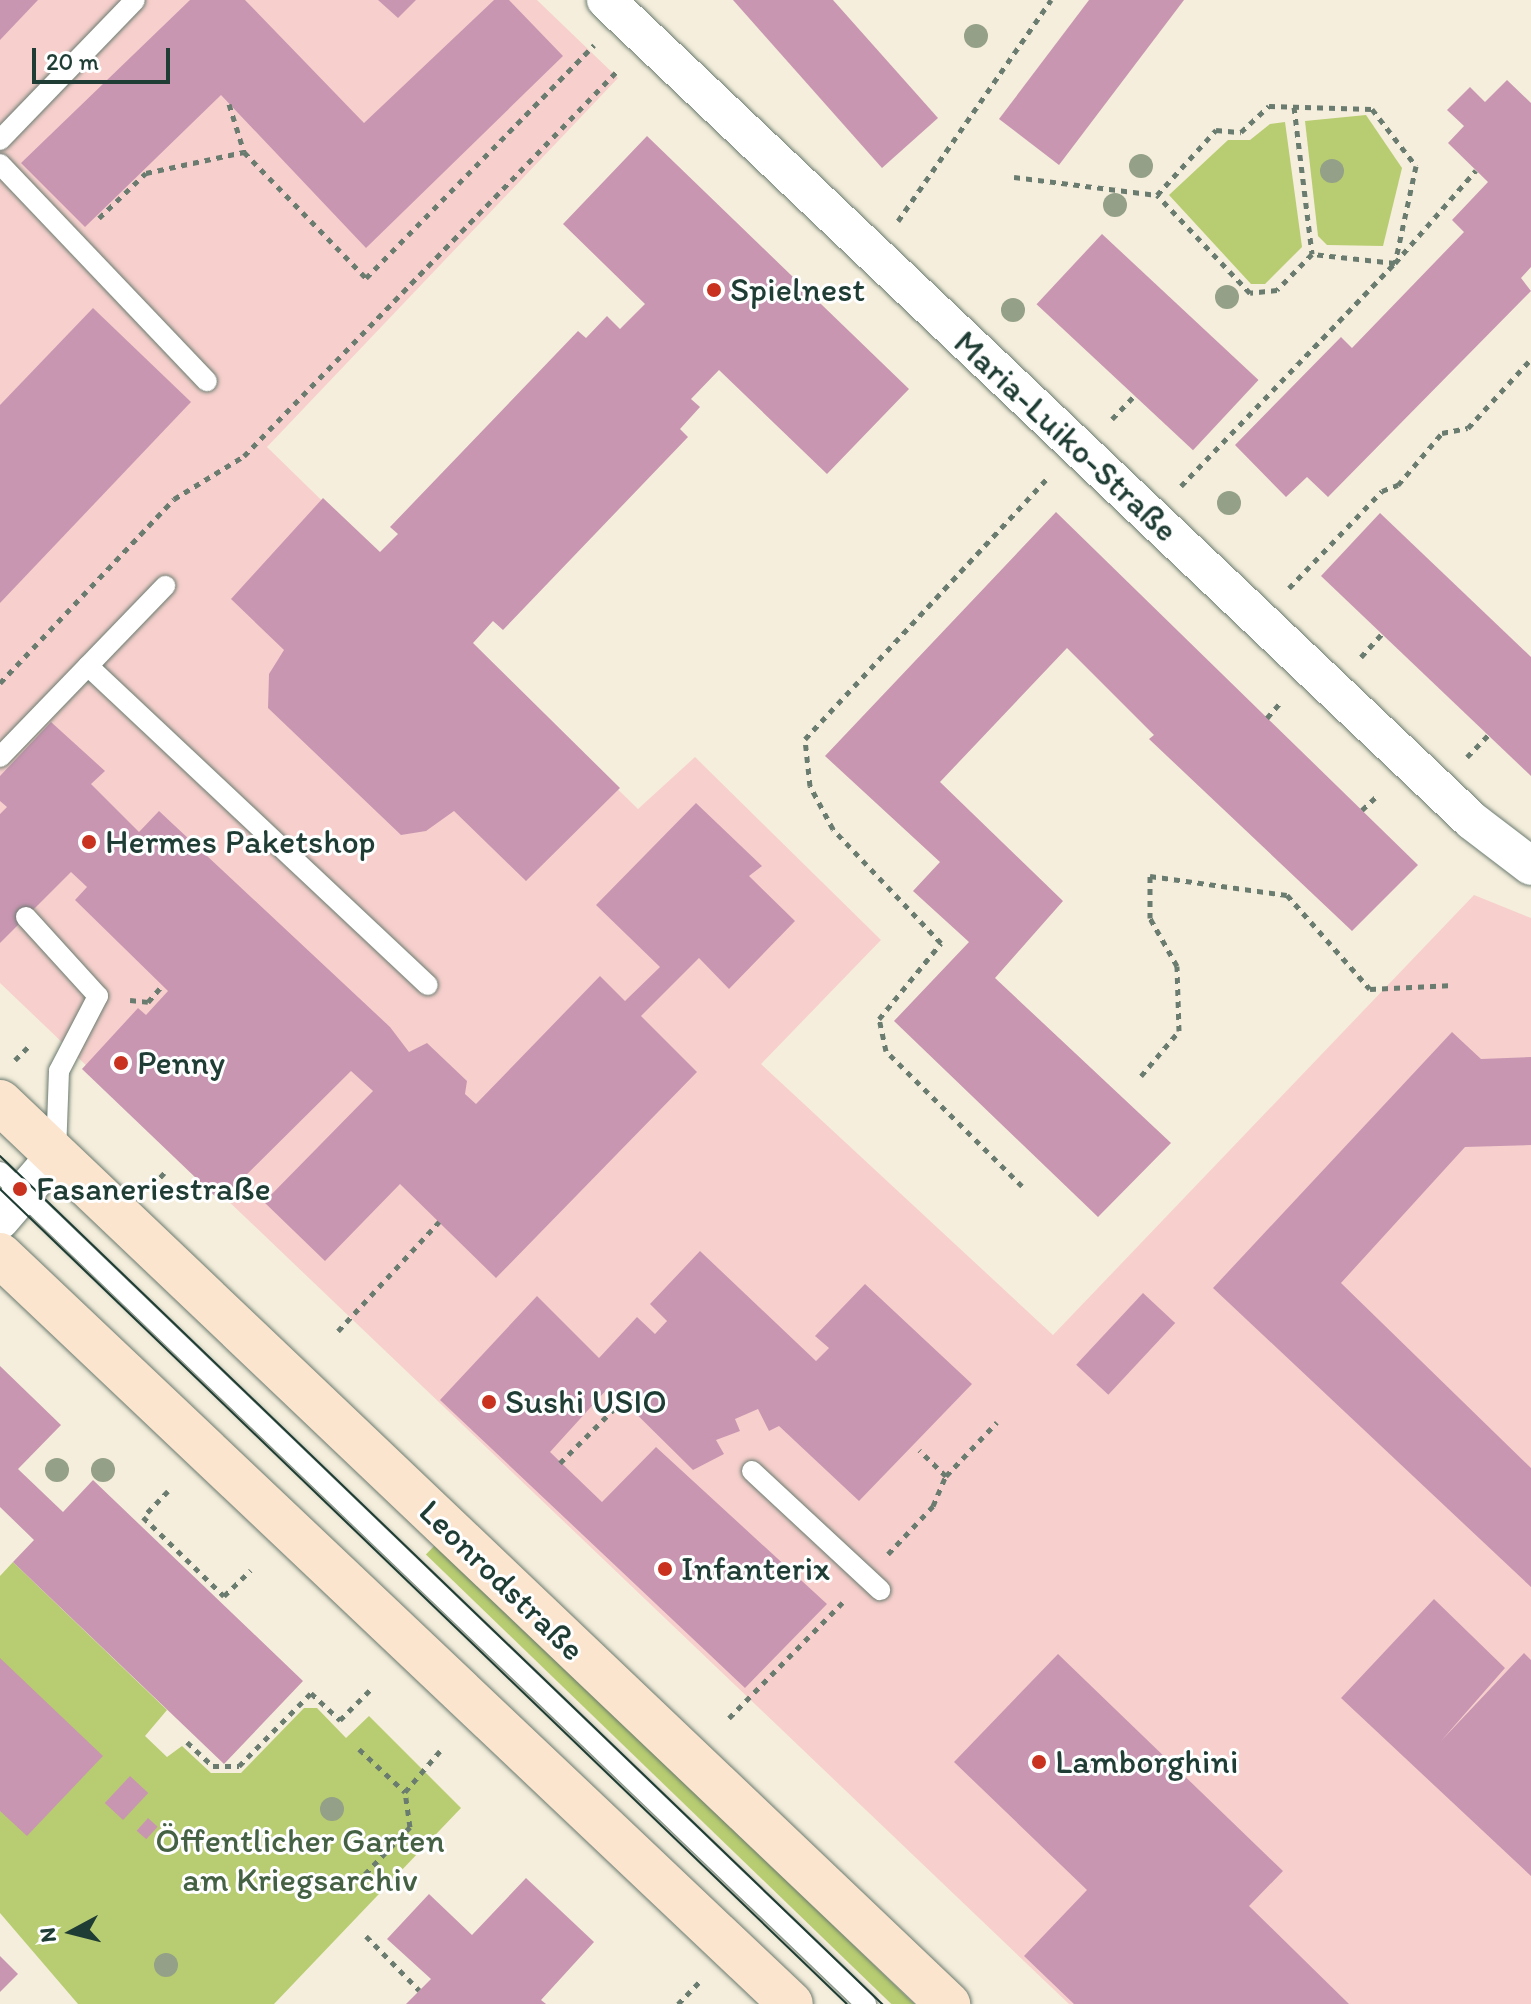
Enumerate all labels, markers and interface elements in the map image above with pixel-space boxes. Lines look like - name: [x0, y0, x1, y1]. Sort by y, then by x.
- scale bar: [36, 32, 174, 82]
- text: 20 m: [46, 47, 99, 76]
- place label: Spielnest: [730, 270, 865, 310]
- marker: Spielnest: [705, 281, 723, 299]
- street label: Maria-Luiko-Straße: [946, 322, 1186, 550]
- place label: Hermes Paketshop: [105, 822, 375, 862]
- marker: Hermes Paketshop: [80, 833, 98, 851]
- place label: Penny: [137, 1043, 225, 1083]
- marker: Penny: [112, 1054, 130, 1072]
- place label: Fasaneriestraße: [36, 1169, 271, 1209]
- marker: Fasaneriestraße: [11, 1180, 29, 1198]
- place label: Sushi USIO: [505, 1382, 667, 1422]
- marker: Sushi USIO: [480, 1393, 498, 1411]
- street label: Leonrodstraße: [411, 1491, 593, 1669]
- place label: Infanterix: [681, 1549, 830, 1589]
- marker: Infanterix: [656, 1560, 674, 1578]
- place label: Lamborghini: [1055, 1742, 1238, 1782]
- marker: Lamborghini: [1030, 1753, 1048, 1771]
- park label: Öffentlicher Garten am Kriegsarchiv: [155, 1820, 445, 1900]
- north arrow: [32, 1892, 112, 1972]
- text: N: [33, 1926, 62, 1944]

